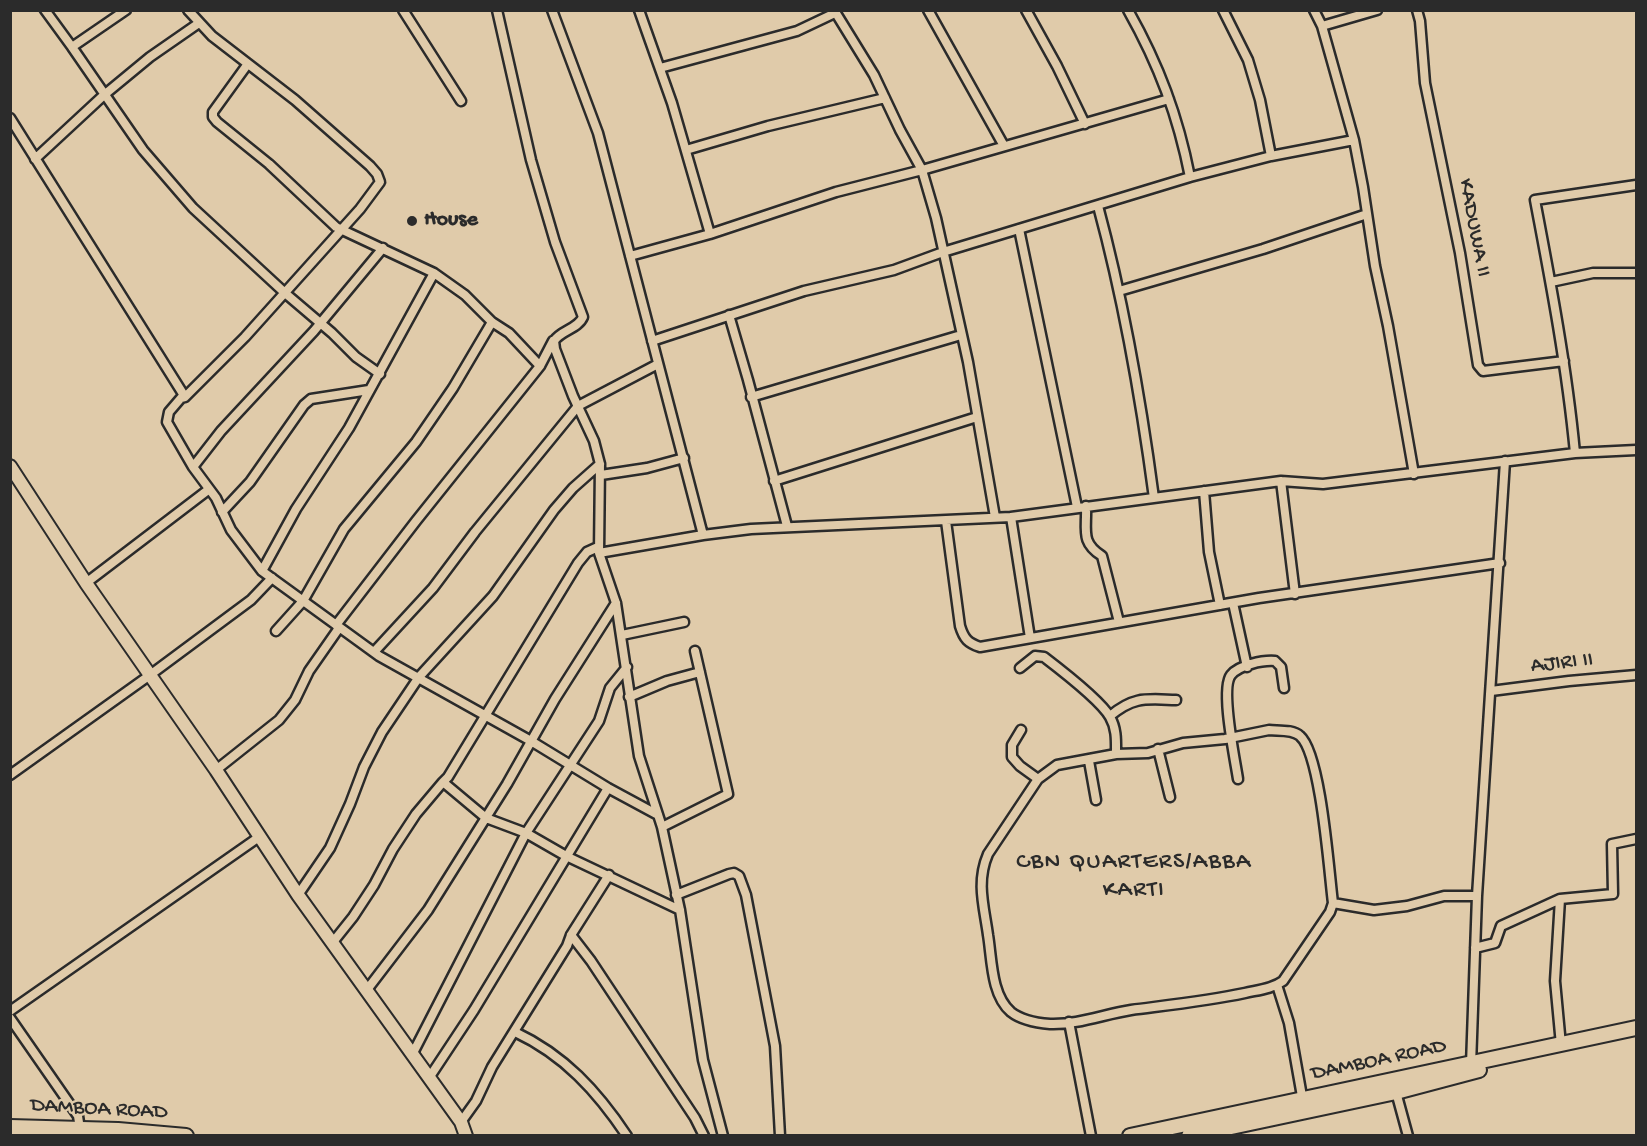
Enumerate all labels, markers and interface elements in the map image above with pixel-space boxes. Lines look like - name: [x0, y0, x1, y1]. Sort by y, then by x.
- street label: KADUWA II: [1451, 177, 1495, 279]
- place label: House: [424, 208, 478, 234]
- marker: House: [405, 214, 419, 228]
- street label: AJIRI II: [1530, 648, 1594, 680]
- district label: CBN QUARTERS/ABBA KARTI: [1016, 849, 1252, 905]
- street label: DAMBOA ROAD: [1309, 1034, 1449, 1088]
- street label: DAMBOA ROAD: [30, 1093, 168, 1127]

